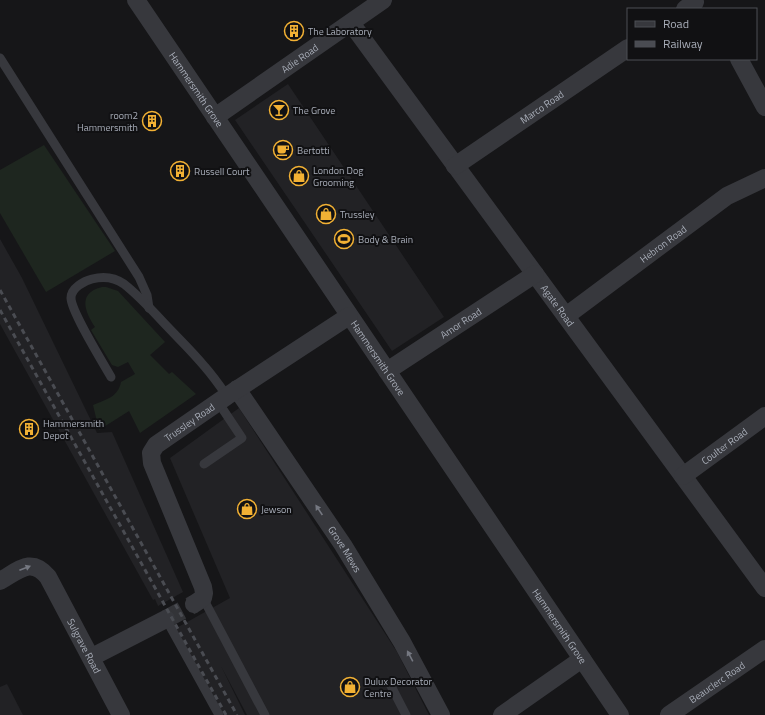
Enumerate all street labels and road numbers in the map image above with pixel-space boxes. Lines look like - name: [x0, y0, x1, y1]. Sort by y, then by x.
- street label: Adie Road: [278, 40, 321, 77]
- street label: Hammersmith Grove: [165, 49, 227, 130]
- street label: Marco Road: [517, 87, 567, 128]
- street label: Hebron Road: [637, 222, 690, 267]
- street label: Agate Road: [537, 282, 578, 330]
- street label: Amor Road: [437, 304, 485, 342]
- street label: Hammersmith Grove: [347, 317, 409, 399]
- street label: Trussley Road: [161, 400, 218, 445]
- street label: Coulter Road: [698, 424, 751, 468]
- street label: Grove Mews: [324, 523, 365, 576]
- street label: Hammersmith Grove: [529, 586, 590, 667]
- street label: Sulgrave Road: [63, 616, 105, 676]
- street label: Beauclerc Road: [686, 658, 748, 707]

